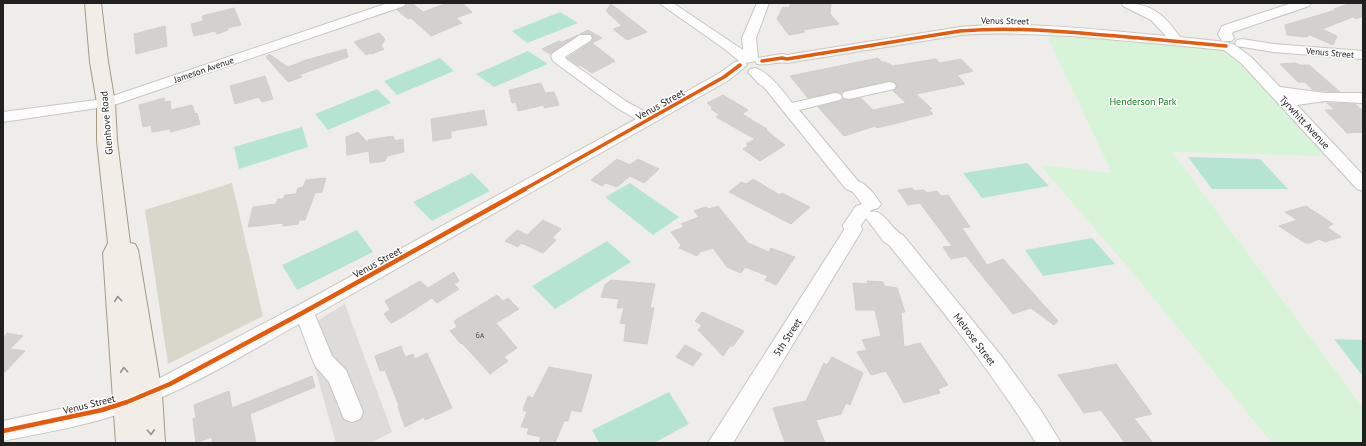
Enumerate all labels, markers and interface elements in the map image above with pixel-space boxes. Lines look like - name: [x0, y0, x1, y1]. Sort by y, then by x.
- street label: Venus Street: [980, 15, 1029, 26]
- street label: Venus Street: [1305, 45, 1354, 60]
- street label: Jameson Avenue: [171, 54, 236, 85]
- street label: Venus Street: [633, 85, 687, 124]
- street label: Glenhove Road: [97, 91, 116, 155]
- street label: Tyrwhitt Avenue: [1277, 93, 1333, 152]
- park label: Henderson Park: [1109, 95, 1177, 108]
- street label: Venus Street: [350, 243, 404, 282]
- one-way arrow: [114, 296, 123, 302]
- street label: Melrose Street: [951, 311, 999, 369]
- street label: 5th Street: [770, 315, 805, 359]
- house number: 6A: [475, 330, 485, 340]
- one-way arrow: [120, 367, 129, 373]
- street label: Venus Street: [61, 392, 117, 418]
- one-way arrow: [146, 429, 155, 435]

